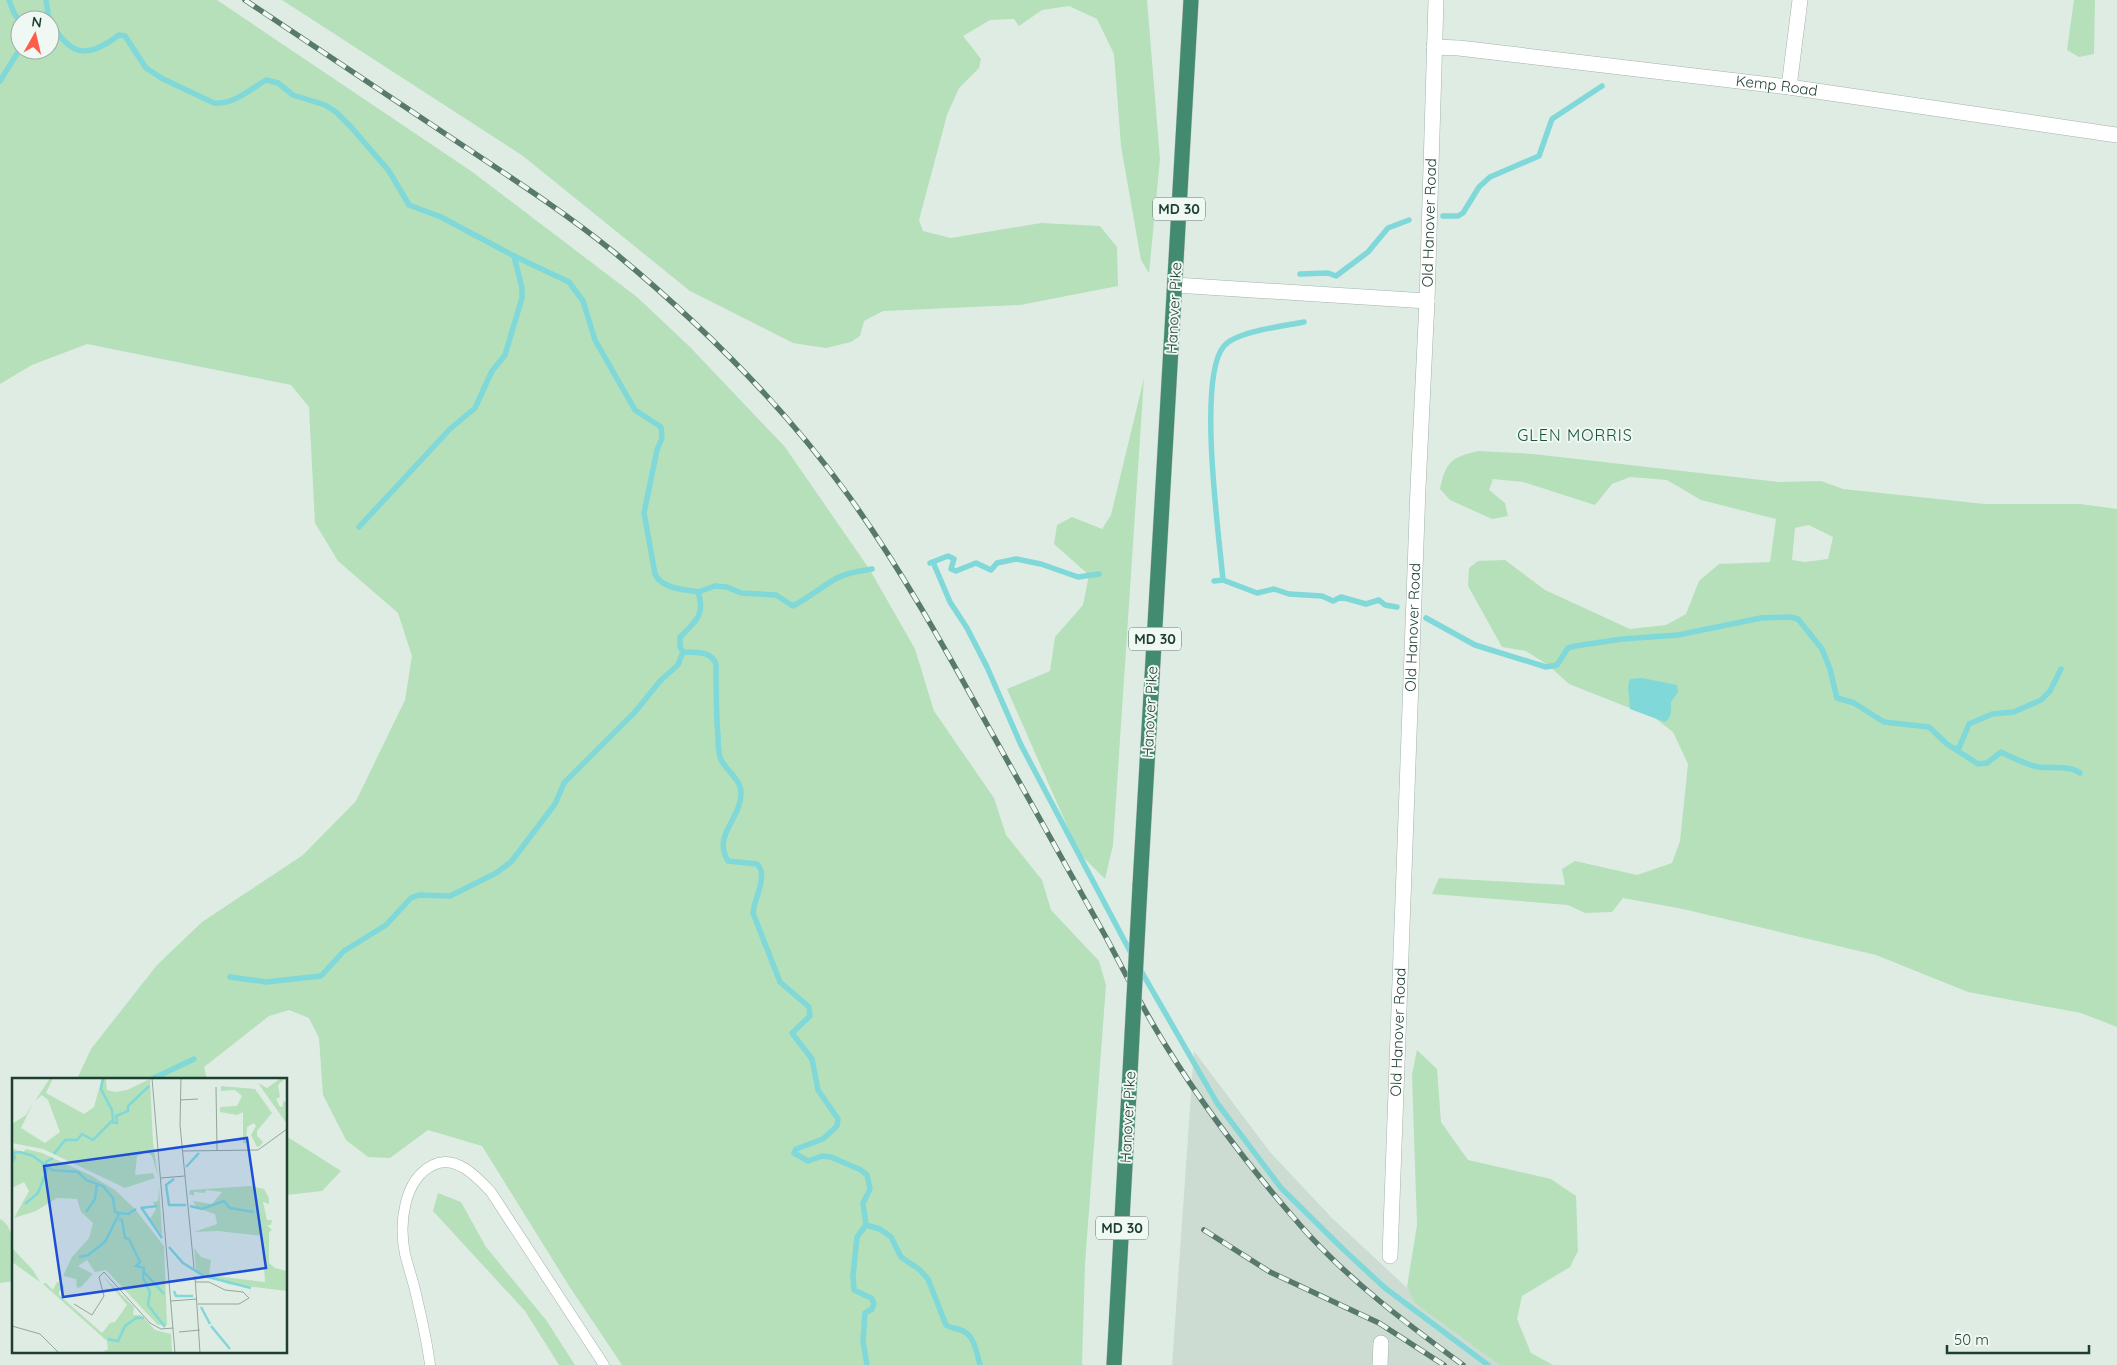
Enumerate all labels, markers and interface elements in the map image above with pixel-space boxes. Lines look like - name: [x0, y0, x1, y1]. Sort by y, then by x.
- north arrow: [10, 10, 60, 60]
- text: N: [30, 12, 43, 32]
- street label: Kemp Road: [1735, 71, 1819, 100]
- street label: Old Hanover Road: [1417, 158, 1440, 288]
- road number: MD 30: [1153, 198, 1205, 220]
- street label: Hanover Pike: [1162, 262, 1185, 354]
- district label: GLEN MORRIS: [1517, 425, 1633, 445]
- street label: Old Hanover Road: [1401, 563, 1424, 692]
- road number: MD 30: [1129, 628, 1181, 650]
- street label: Hanover Pike: [1138, 666, 1161, 758]
- street label: Old Hanover Road: [1386, 967, 1410, 1097]
- street label: Hanover Pike: [1116, 1071, 1139, 1163]
- inset map: [12, 1078, 288, 1352]
- road number: MD 30: [1096, 1216, 1148, 1240]
- scale bar: [1947, 1322, 2090, 1354]
- text: 50 m: [1954, 1330, 1989, 1349]

